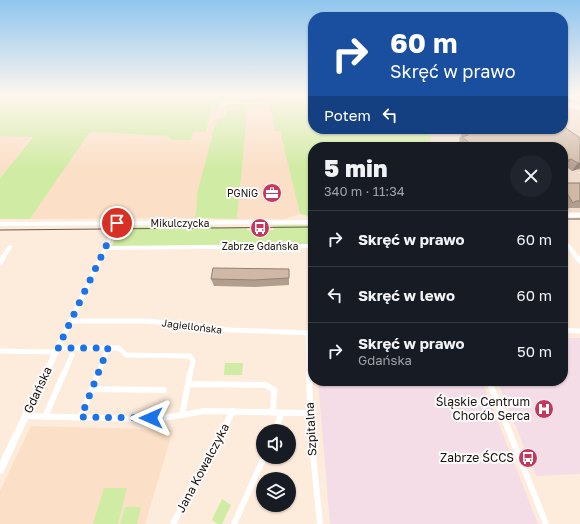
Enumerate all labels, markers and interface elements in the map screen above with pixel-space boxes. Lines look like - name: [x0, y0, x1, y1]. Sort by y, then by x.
- text: 60 m: [390, 26, 457, 59]
- icon: right: [324, 28, 376, 80]
- text: Skręć w prawo: [390, 60, 515, 82]
- icon: left: [379, 104, 401, 126]
- text: Potem: [324, 106, 371, 124]
- text: 5 min: [324, 153, 387, 182]
- button: close: [510, 155, 552, 197]
- office icon: PGNiG: [261, 182, 283, 204]
- text: 340 m · 11:34: [324, 183, 405, 199]
- place label: PGNiG: [227, 187, 258, 199]
- pin: [100, 206, 134, 240]
- icon: arrive: [106, 212, 128, 234]
- street label: Mikulczycka: [151, 217, 209, 229]
- bus stop icon: Zabrze Gdańska: [249, 217, 271, 239]
- icon: right: [324, 228, 346, 250]
- text: Skręć w prawo: [358, 230, 465, 248]
- text: 60 m: [517, 230, 552, 248]
- place label: Zabrze Gdańska: [222, 240, 298, 252]
- icon: left: [324, 284, 346, 306]
- text: Skręć w lewo: [358, 286, 455, 304]
- text: 60 m: [517, 286, 552, 304]
- street label: Jagiellońska: [161, 316, 223, 336]
- text: Skręć w prawo: [358, 334, 465, 352]
- icon: right: [324, 340, 346, 362]
- text: 50 m: [517, 342, 552, 360]
- text: Gdańska: [358, 352, 412, 368]
- street label: Gdańska: [20, 364, 55, 416]
- place label: Śląskie Centrum Chorób Serca: [436, 394, 530, 423]
- position arrow: [130, 397, 172, 439]
- hospital icon: Śląskie Centrum Chorób Serca: [533, 398, 555, 420]
- street label: Szpitalna: [302, 402, 319, 456]
- street label: Jana Kowalczyka: [173, 421, 232, 515]
- map controls: [256, 424, 296, 512]
- button: sound: [256, 424, 296, 464]
- bus stop icon: Zabrze ŚCCS: [517, 447, 539, 469]
- place label: Zabrze ŚCCS: [440, 450, 514, 465]
- button: layers: [256, 472, 296, 512]

